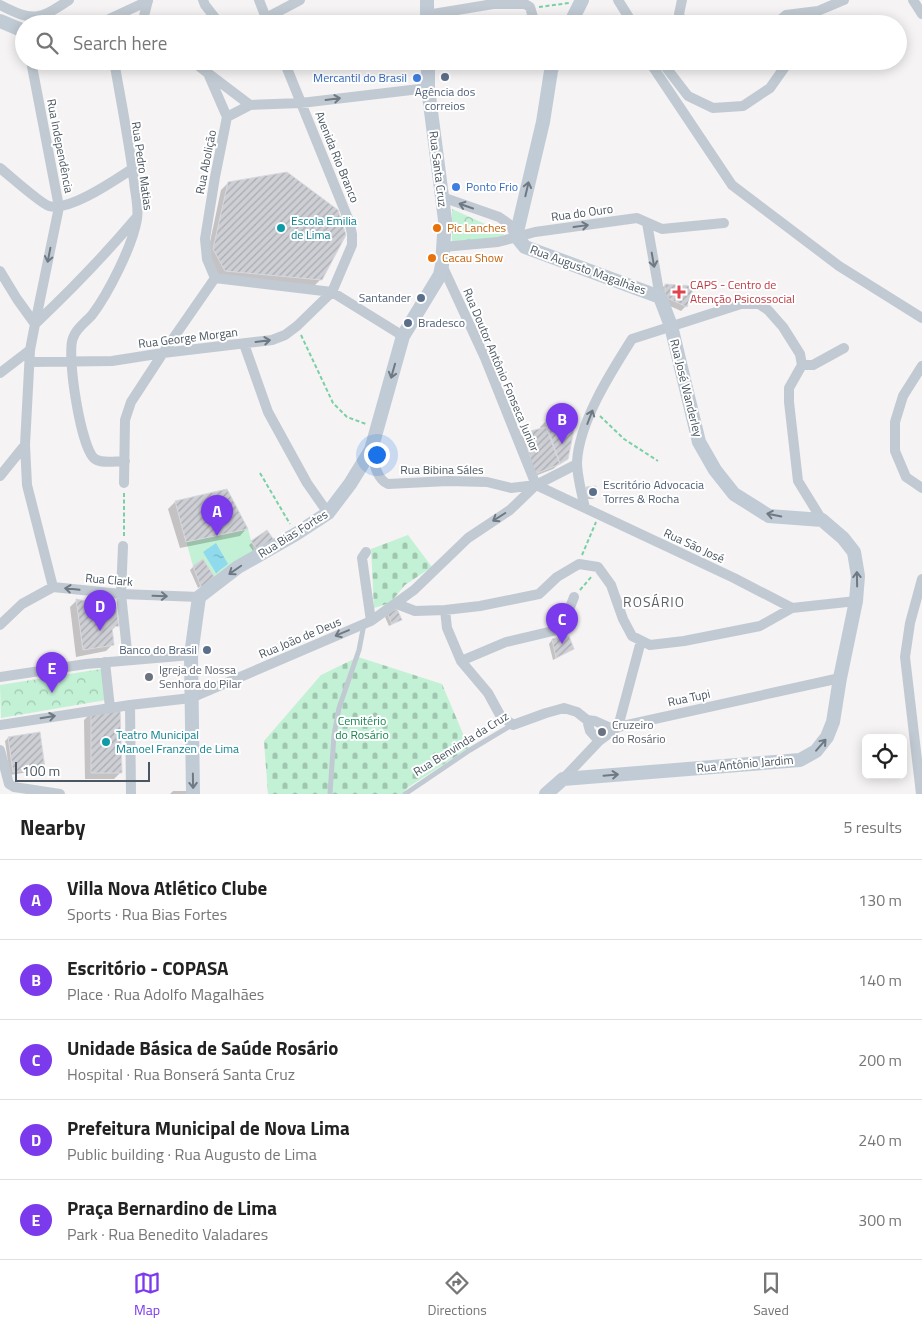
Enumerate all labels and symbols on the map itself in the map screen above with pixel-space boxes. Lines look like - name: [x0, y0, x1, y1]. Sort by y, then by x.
- place label: Mercantil do Brasil: [313, 68, 407, 87]
- marker: Agência dos correios: [439, 71, 451, 83]
- marker: Mercantil do Brasil: [411, 72, 423, 84]
- place label: Agência dos correios: [415, 82, 476, 115]
- one-way arrow: [325, 94, 341, 104]
- street label: Rua Independência: [42, 97, 79, 195]
- street label: Avenida Rio Branco: [310, 108, 364, 205]
- street label: Rua Pedro Matias: [127, 120, 158, 212]
- street label: Rua Abolição: [190, 128, 221, 196]
- street label: Rua Santa Cruz: [424, 130, 453, 208]
- place label: Ponto Frio: [466, 177, 518, 196]
- marker: Ponto Frio: [450, 181, 462, 193]
- one-way arrow: [523, 181, 532, 197]
- street label: Rua do Ouro: [550, 199, 614, 226]
- one-way arrow: [459, 201, 474, 210]
- place label: Escola Emilia de Lima: [291, 211, 357, 244]
- place label: Pic Lanches: [447, 218, 507, 237]
- one-way arrow: [573, 220, 589, 230]
- marker: Escola Emilia de Lima: [275, 222, 287, 234]
- marker: Pic Lanches: [431, 222, 443, 234]
- street label: Rua Augusto Magalhães: [527, 240, 649, 300]
- one-way arrow: [44, 247, 53, 263]
- place label: Cacau Show: [442, 248, 503, 267]
- marker: Cacau Show: [426, 252, 438, 264]
- one-way arrow: [649, 252, 659, 268]
- place label: CAPS - Centro de Atenção Psicossocial: [690, 275, 795, 308]
- street label: Rua Doutor Antônio Fonseca Junior: [458, 285, 545, 455]
- marker: CAPS - Centro de Atenção Psicossocial: [672, 285, 686, 299]
- place label: Santander: [359, 288, 411, 307]
- marker: Santander: [415, 292, 427, 304]
- place label: Bradesco: [418, 313, 465, 332]
- marker: Bradesco: [402, 317, 414, 329]
- street label: Rua George Morgan: [137, 322, 239, 353]
- one-way arrow: [255, 336, 271, 346]
- street label: Rua José Wanderley: [665, 337, 708, 439]
- one-way arrow: [387, 362, 397, 378]
- pin: B: [546, 403, 578, 444]
- one-way arrow: [585, 410, 595, 425]
- your location: [364, 442, 390, 468]
- street label: Rua Bibina Sáles: [400, 460, 484, 479]
- place label: Escritório Advocacia Torres & Rocha: [603, 475, 704, 508]
- marker: Escritório Advocacia Torres & Rocha: [587, 486, 599, 498]
- pin: A: [201, 495, 233, 536]
- street label: Rua Bias Fortes: [254, 504, 332, 563]
- one-way arrow: [767, 510, 783, 520]
- one-way arrow: [493, 512, 507, 522]
- street label: Rua São José: [661, 523, 728, 568]
- one-way arrow: [228, 565, 242, 575]
- street label: Rua Clark: [85, 568, 134, 591]
- one-way arrow: [852, 571, 862, 588]
- one-way arrow: [65, 584, 81, 594]
- pin: D: [84, 590, 116, 631]
- one-way arrow: [152, 591, 168, 600]
- district label: ROSÁRIO: [623, 591, 685, 612]
- pin: C: [546, 603, 578, 644]
- street label: Rua João de Deus: [256, 611, 344, 663]
- one-way arrow: [335, 629, 350, 639]
- place label: Banco do Brasil: [119, 640, 197, 659]
- marker: Banco do Brasil: [201, 644, 213, 656]
- pin: E: [36, 652, 68, 693]
- place label: Igreja de Nossa Senhora do Pilar: [159, 660, 242, 693]
- marker: Igreja de Nossa Senhora do Pilar: [143, 671, 155, 683]
- street label: Rua Tupi: [666, 684, 712, 711]
- street label: Rua Benvinda da Cruz: [409, 706, 512, 781]
- park label: Cemitério do Rosário: [335, 711, 389, 744]
- one-way arrow: [40, 712, 56, 722]
- place label: Cruzeiro do Rosário: [612, 715, 666, 748]
- place label: Teatro Municipal Manoel Franzen de Lima: [116, 725, 239, 758]
- marker: Cruzeiro do Rosário: [596, 726, 608, 738]
- marker: Teatro Municipal Manoel Franzen de Lima: [100, 736, 112, 748]
- one-way arrow: [815, 739, 826, 752]
- street label: Rua Antônio Jardim: [696, 750, 794, 777]
- scale bar: [15, 759, 150, 782]
- one-way arrow: [603, 770, 619, 780]
- one-way arrow: [188, 772, 198, 789]

